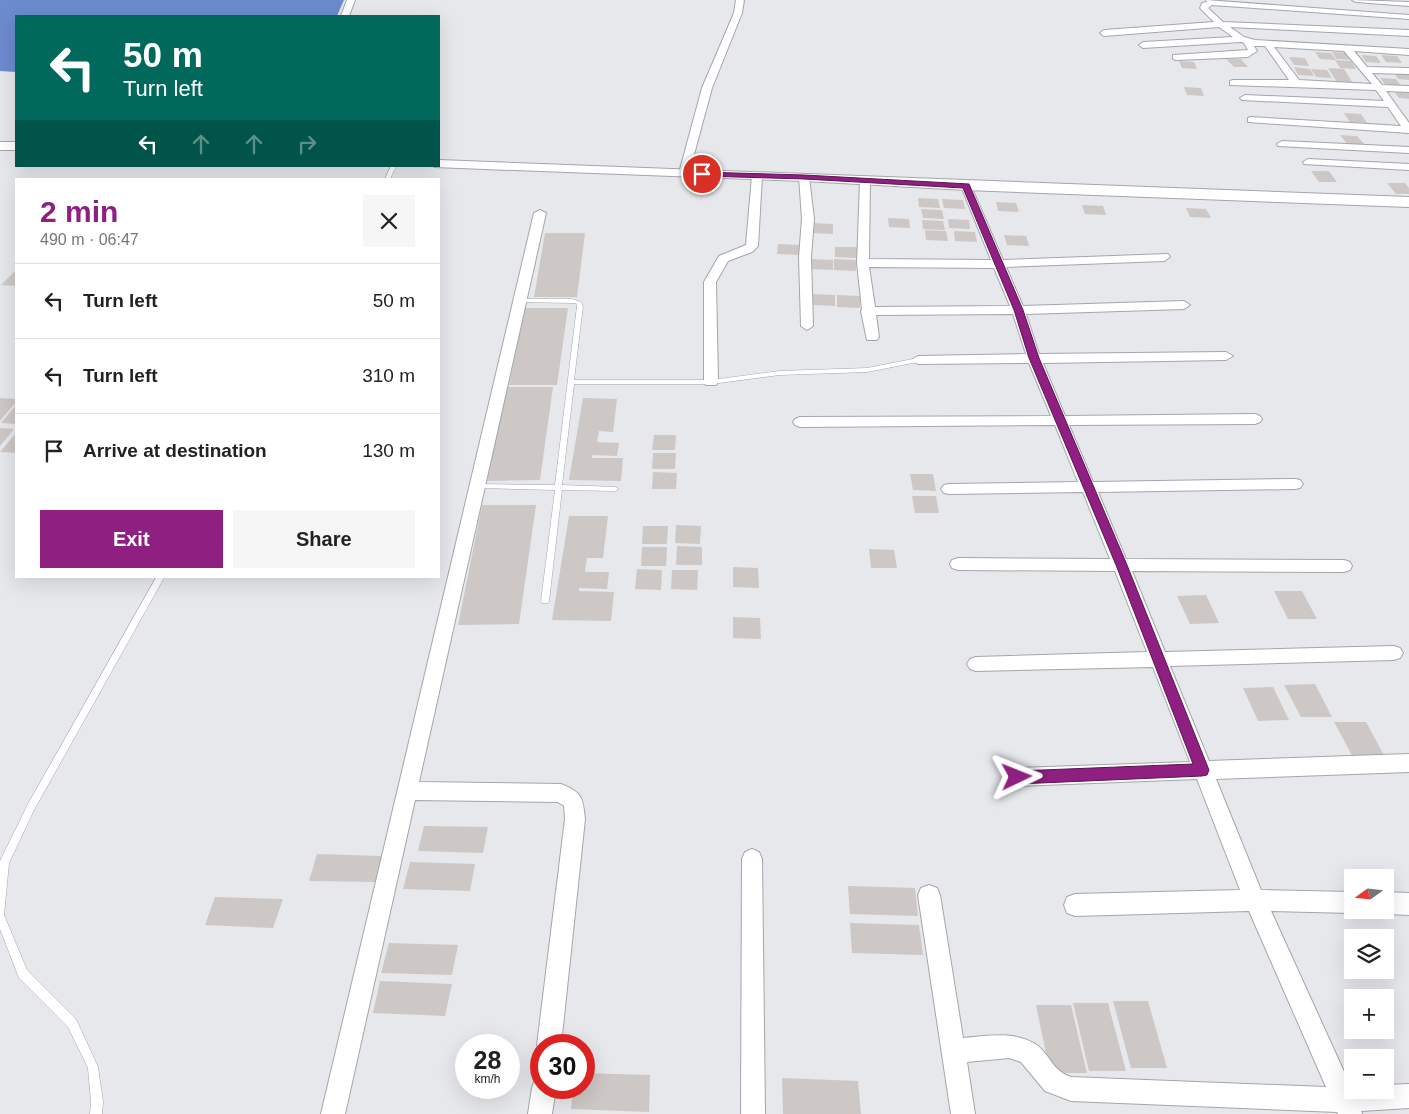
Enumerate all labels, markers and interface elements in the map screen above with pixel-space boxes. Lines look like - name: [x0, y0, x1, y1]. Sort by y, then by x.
- icon: left: [40, 35, 105, 100]
- text: 50 m: [123, 35, 203, 74]
- text: Turn left: [123, 76, 203, 101]
- icon: left: [134, 130, 162, 158]
- icon: ahead: [187, 130, 215, 158]
- icon: ahead: [240, 130, 268, 158]
- icon: right: [293, 130, 321, 158]
- pin: [681, 153, 723, 195]
- icon: arrive: [688, 160, 716, 188]
- text: 2 min: [40, 195, 118, 228]
- button: close: [363, 195, 415, 247]
- text: 490 m · 06:47: [40, 231, 139, 248]
- icon: left: [40, 287, 68, 315]
- text: Turn left: [83, 290, 158, 311]
- text: 50 m: [373, 290, 415, 311]
- icon: left: [40, 362, 68, 390]
- text: Turn left: [83, 365, 158, 386]
- text: 310 m: [362, 365, 415, 386]
- icon: arrive: [40, 437, 68, 465]
- text: Arrive at destination: [83, 440, 267, 461]
- text: 130 m: [362, 440, 415, 461]
- button: Exit: [40, 510, 223, 568]
- button: Share: [233, 510, 415, 568]
- position arrow: [990, 750, 1042, 802]
- north arrow: [1344, 869, 1394, 919]
- map controls: [1344, 869, 1394, 1099]
- button: layers: [1344, 929, 1394, 979]
- button: +: [1344, 989, 1394, 1039]
- speed limit sign: 30: [530, 1034, 595, 1099]
- text: 28: [474, 1046, 501, 1074]
- button: −: [1344, 1049, 1394, 1099]
- text: km/h: [474, 1072, 501, 1086]

